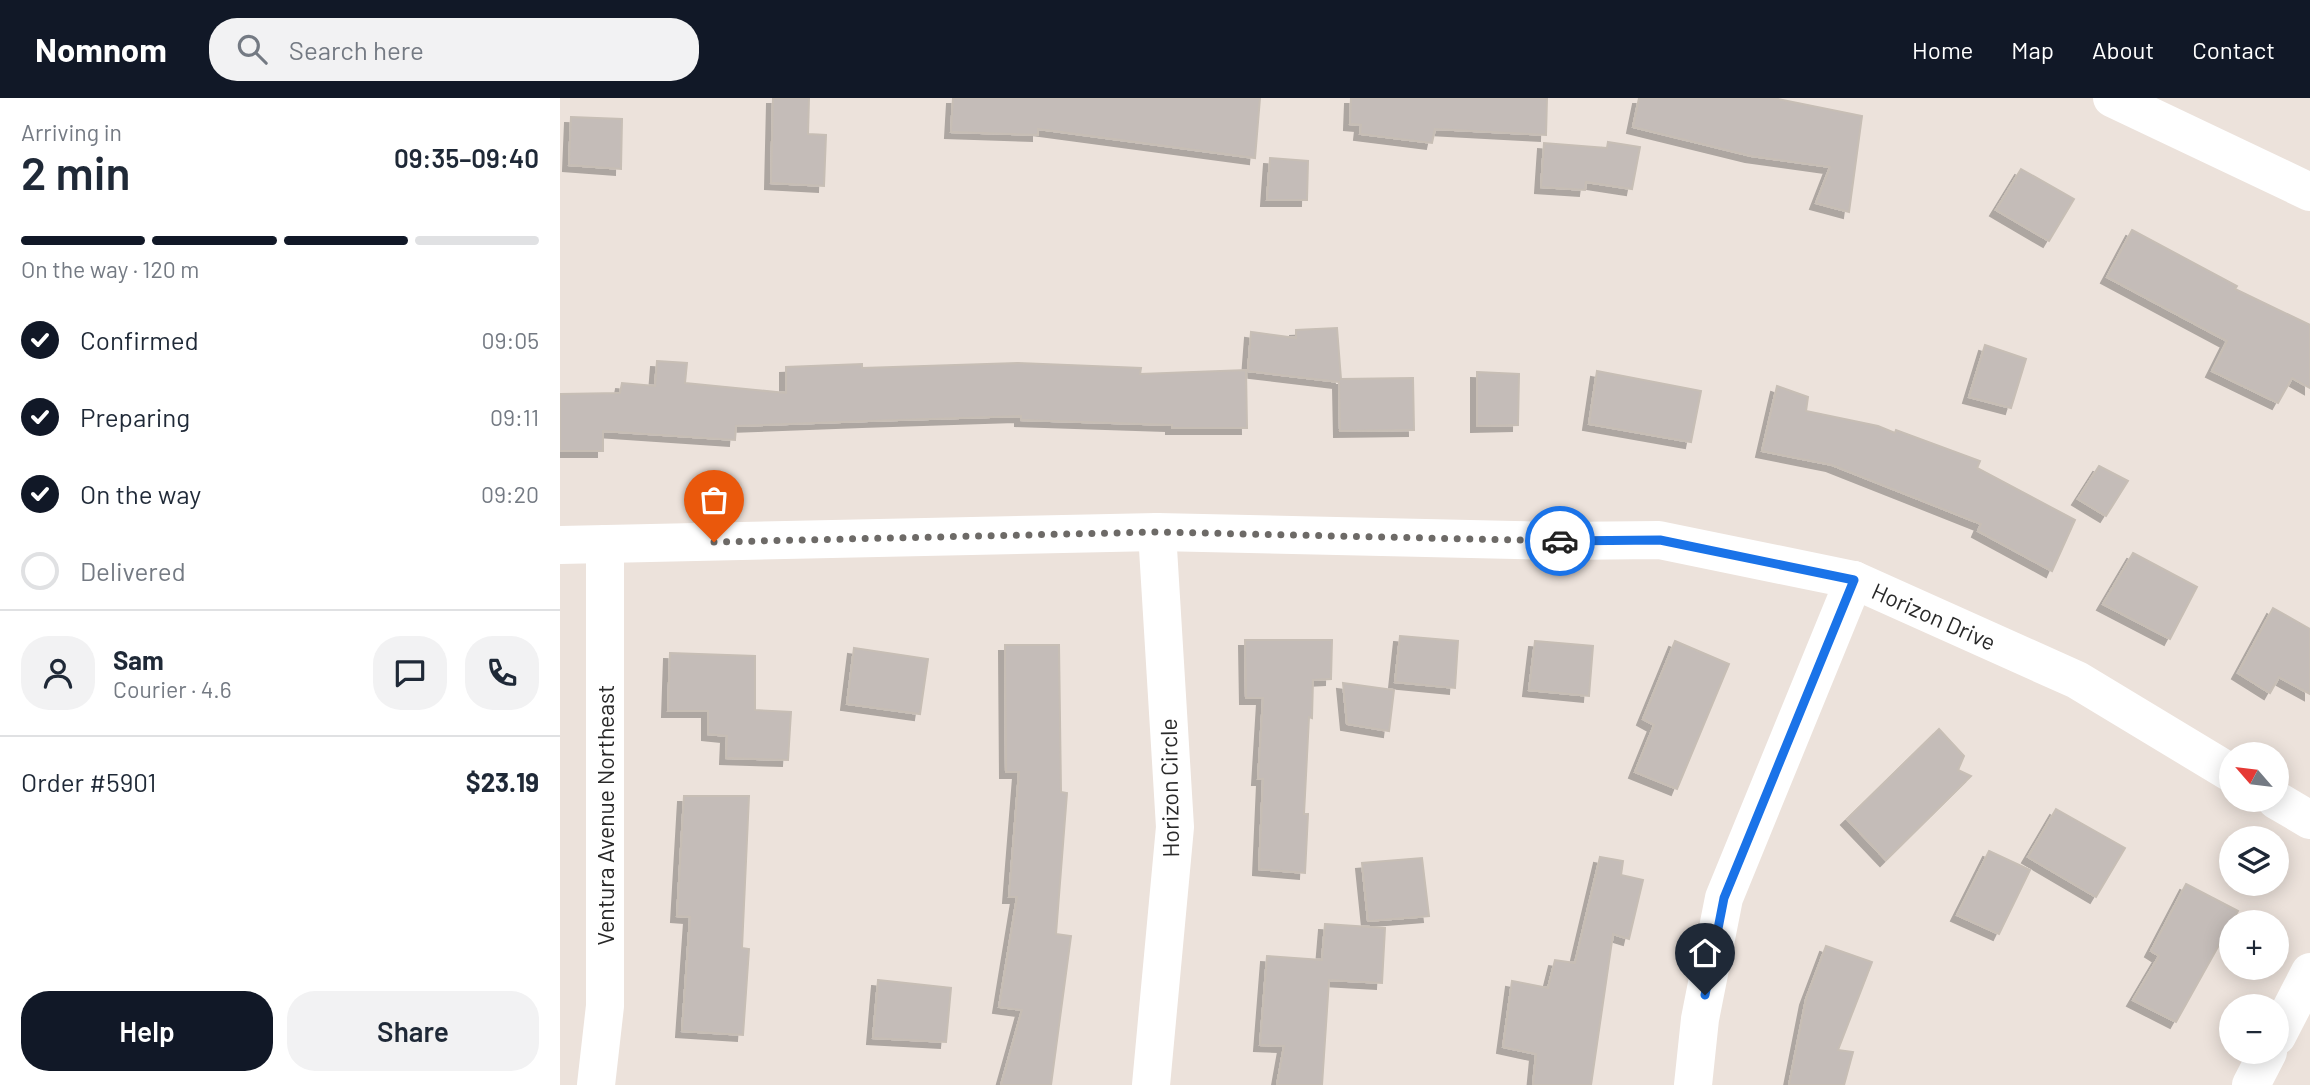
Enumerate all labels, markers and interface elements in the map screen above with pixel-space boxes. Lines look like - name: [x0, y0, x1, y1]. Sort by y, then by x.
- search box: [209, 18, 699, 81]
- text: Nomnom: [35, 29, 167, 69]
- icon: search: [233, 30, 271, 68]
- text: Search here: [289, 34, 424, 65]
- text: Home: [1912, 35, 1973, 64]
- text: Map: [2011, 35, 2054, 64]
- text: About: [2092, 35, 2154, 64]
- text: Contact: [2192, 35, 2275, 64]
- text: Arriving in: [21, 118, 122, 146]
- text: 09:35–09:40: [394, 142, 539, 173]
- text: 2 min: [21, 144, 130, 199]
- text: On the way · 120 m: [21, 255, 199, 283]
- icon: check: [21, 321, 59, 359]
- text: Confirmed: [80, 324, 199, 355]
- text: 09:05: [481, 326, 539, 354]
- icon: check: [21, 398, 59, 436]
- text: Preparing: [80, 401, 190, 432]
- text: 09:11: [490, 403, 539, 431]
- pin: [684, 470, 744, 542]
- icon: check: [21, 475, 59, 513]
- text: On the way: [80, 478, 201, 509]
- text: 09:20: [481, 480, 539, 508]
- icon: bag: [695, 481, 733, 519]
- courier: [1525, 506, 1595, 576]
- icon: car: [1541, 522, 1579, 560]
- text: Delivered: [80, 555, 186, 586]
- street label: Horizon Drive: [1868, 576, 2000, 656]
- button: person: [21, 636, 95, 710]
- button: chat: [373, 636, 447, 710]
- button: phone: [465, 636, 539, 710]
- text: Sam: [113, 644, 164, 675]
- text: Courier · 4.6: [113, 675, 232, 703]
- street label: Ventura Avenue Northeast: [591, 685, 619, 945]
- street label: Horizon Circle: [1154, 718, 1184, 858]
- north arrow: [2219, 742, 2289, 812]
- map controls: [2219, 742, 2289, 1064]
- text: Order #5901: [21, 766, 156, 797]
- text: $23.19: [466, 766, 539, 797]
- button: layers: [2219, 826, 2289, 896]
- button: +: [2219, 910, 2289, 980]
- pin: [1675, 923, 1735, 995]
- icon: home: [1686, 934, 1724, 972]
- button: Help: [21, 991, 273, 1071]
- button: Share: [287, 991, 539, 1071]
- button: −: [2219, 994, 2289, 1064]

